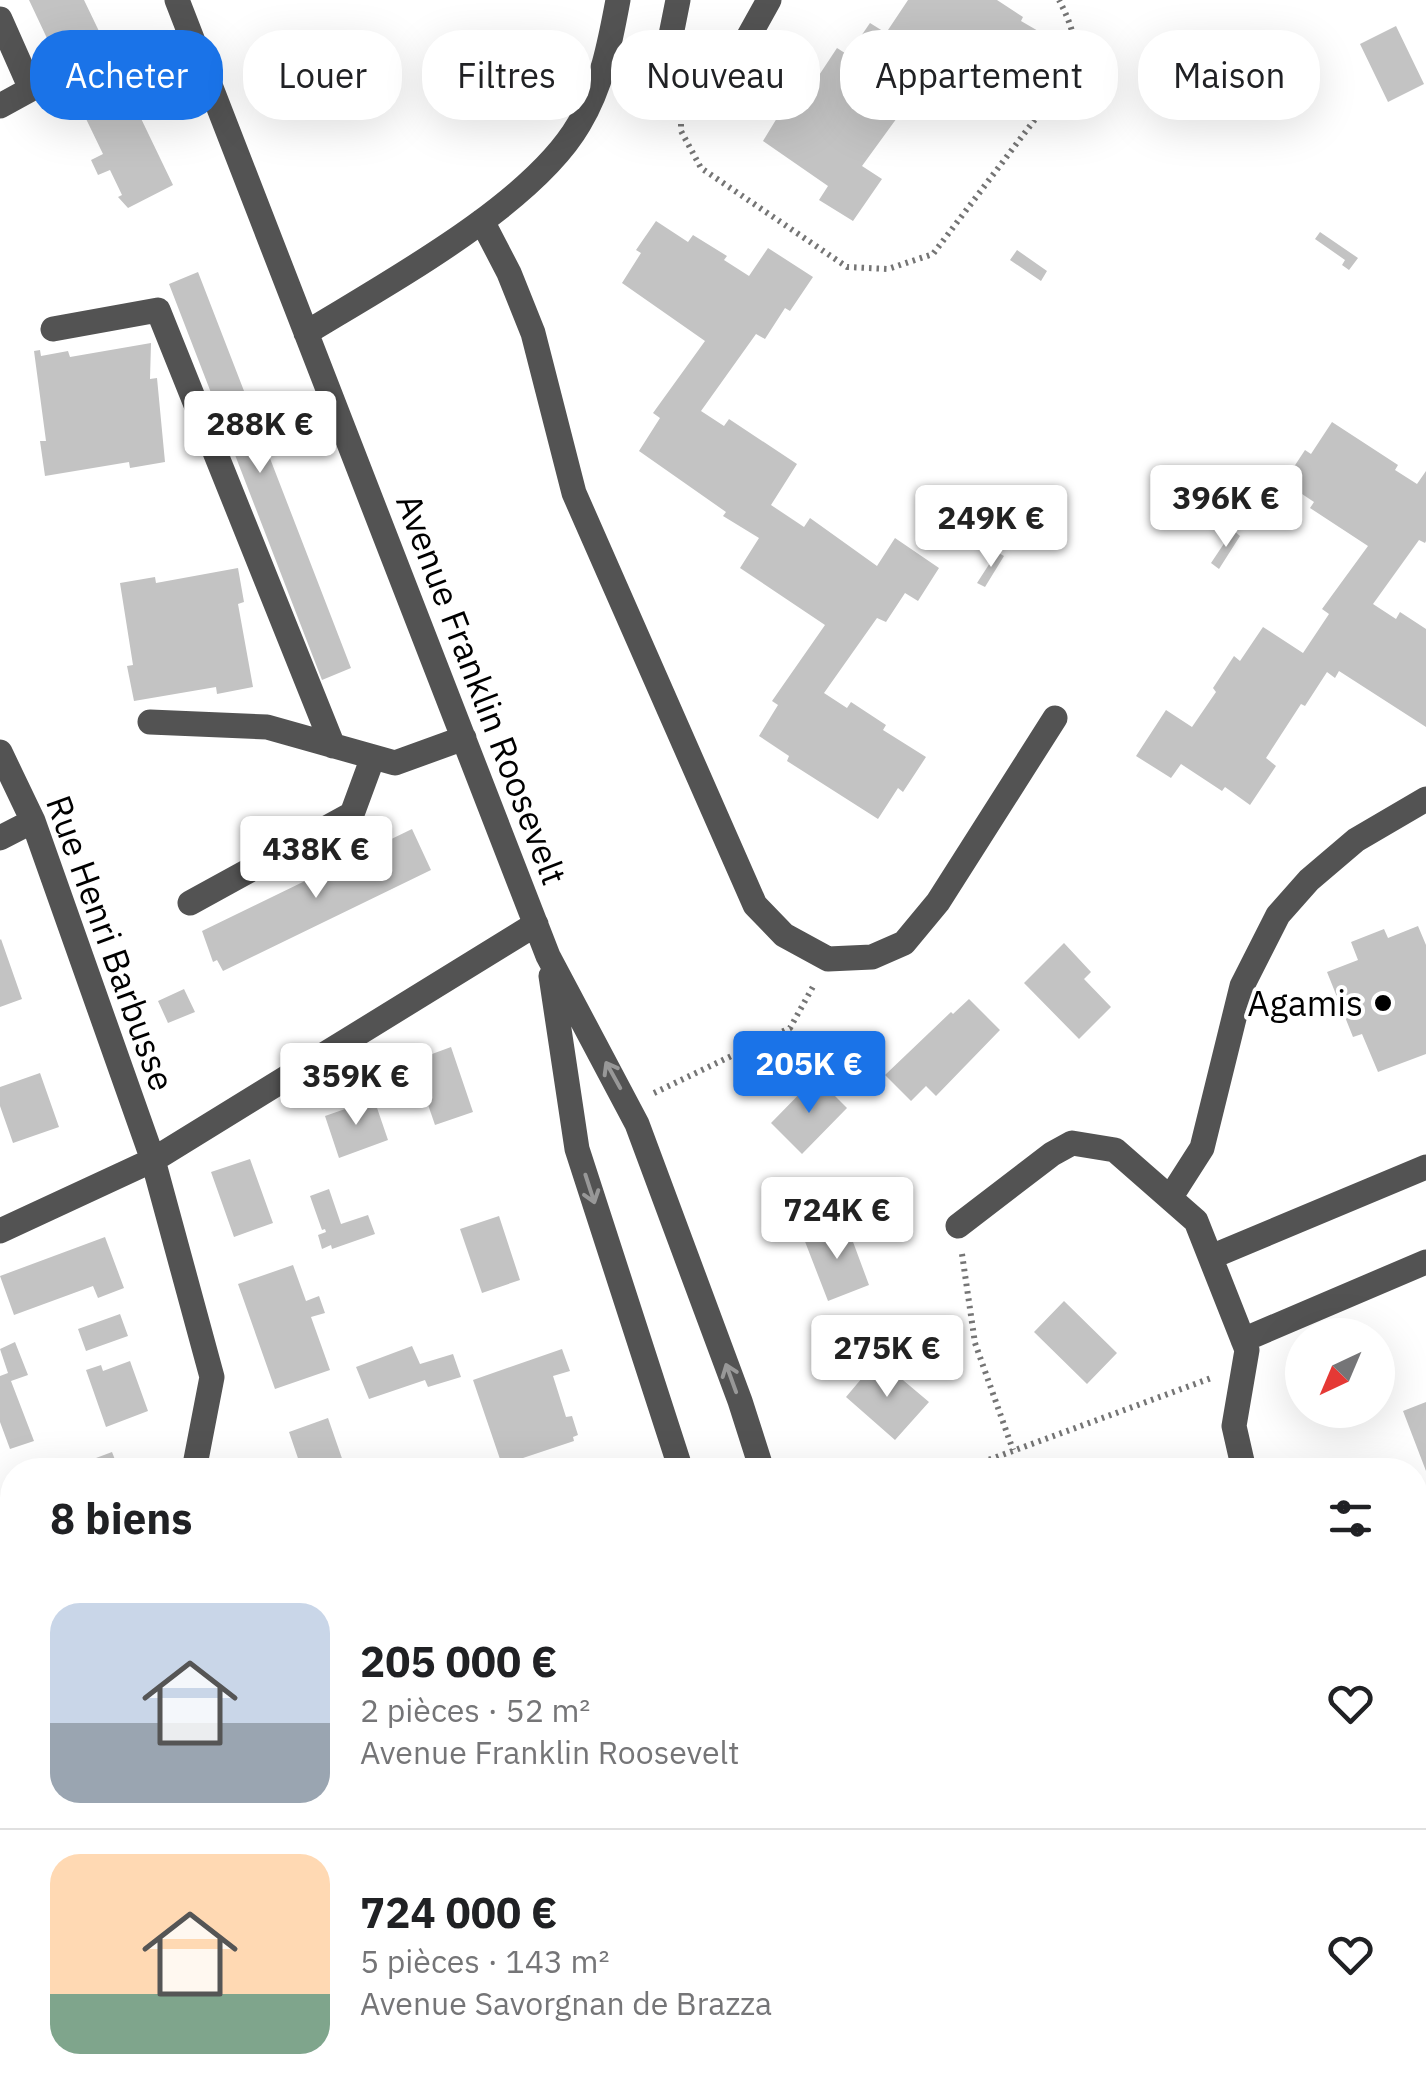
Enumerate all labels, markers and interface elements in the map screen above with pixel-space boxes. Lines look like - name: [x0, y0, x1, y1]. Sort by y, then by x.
- chip: Acheter: [30, 30, 223, 120]
- chip: Louer: [243, 30, 402, 120]
- chip: Filtres: [422, 30, 591, 120]
- chip: Nouveau: [611, 30, 820, 120]
- chip: Appartement: [840, 30, 1118, 120]
- chip: Maison: [1138, 30, 1320, 120]
- pin: 288K €: [179, 391, 341, 476]
- text: 288K €: [206, 402, 314, 444]
- pin: 396K €: [1145, 465, 1307, 550]
- text: 396K €: [1172, 476, 1280, 518]
- pin: 249K €: [910, 485, 1072, 570]
- street label: Avenue Franklin Roosevelt: [386, 487, 578, 891]
- text: 249K €: [937, 496, 1045, 538]
- street label: Rue Henri Barbusse: [36, 789, 186, 1097]
- pin: 438K €: [235, 816, 397, 901]
- text: 438K €: [262, 827, 370, 869]
- place label: Agamis: [1247, 980, 1363, 1026]
- marker: Agamis: [1372, 992, 1394, 1014]
- pin: 205K €: [728, 1031, 890, 1116]
- text: 205K €: [755, 1042, 863, 1084]
- pin: 359K €: [275, 1043, 437, 1128]
- text: 359K €: [302, 1054, 410, 1096]
- one-way arrow: [603, 1061, 623, 1090]
- one-way arrow: [582, 1173, 600, 1204]
- pin: 724K €: [756, 1177, 918, 1262]
- text: 724K €: [783, 1188, 891, 1230]
- pin: 275K €: [806, 1315, 968, 1400]
- north arrow: [1285, 1318, 1395, 1428]
- map controls: [1285, 1318, 1395, 1428]
- text: 275K €: [833, 1326, 941, 1368]
- one-way arrow: [721, 1363, 739, 1394]
- text: 8 biens: [50, 1491, 192, 1546]
- icon: filters: [1323, 1491, 1378, 1546]
- text: 205 000 €: [360, 1634, 557, 1689]
- icon: home: [130, 1643, 250, 1763]
- icon: heart: [1323, 1676, 1378, 1731]
- text: 2 pièces · 52 m²: [360, 1689, 590, 1731]
- text: Avenue Franklin Roosevelt: [360, 1731, 739, 1773]
- text: 724 000 €: [360, 1885, 557, 1940]
- icon: home: [130, 1894, 250, 2014]
- icon: heart: [1323, 1927, 1378, 1982]
- text: 5 pièces · 143 m²: [360, 1940, 610, 1982]
- text: Avenue Savorgnan de Brazza: [360, 1982, 772, 2024]

